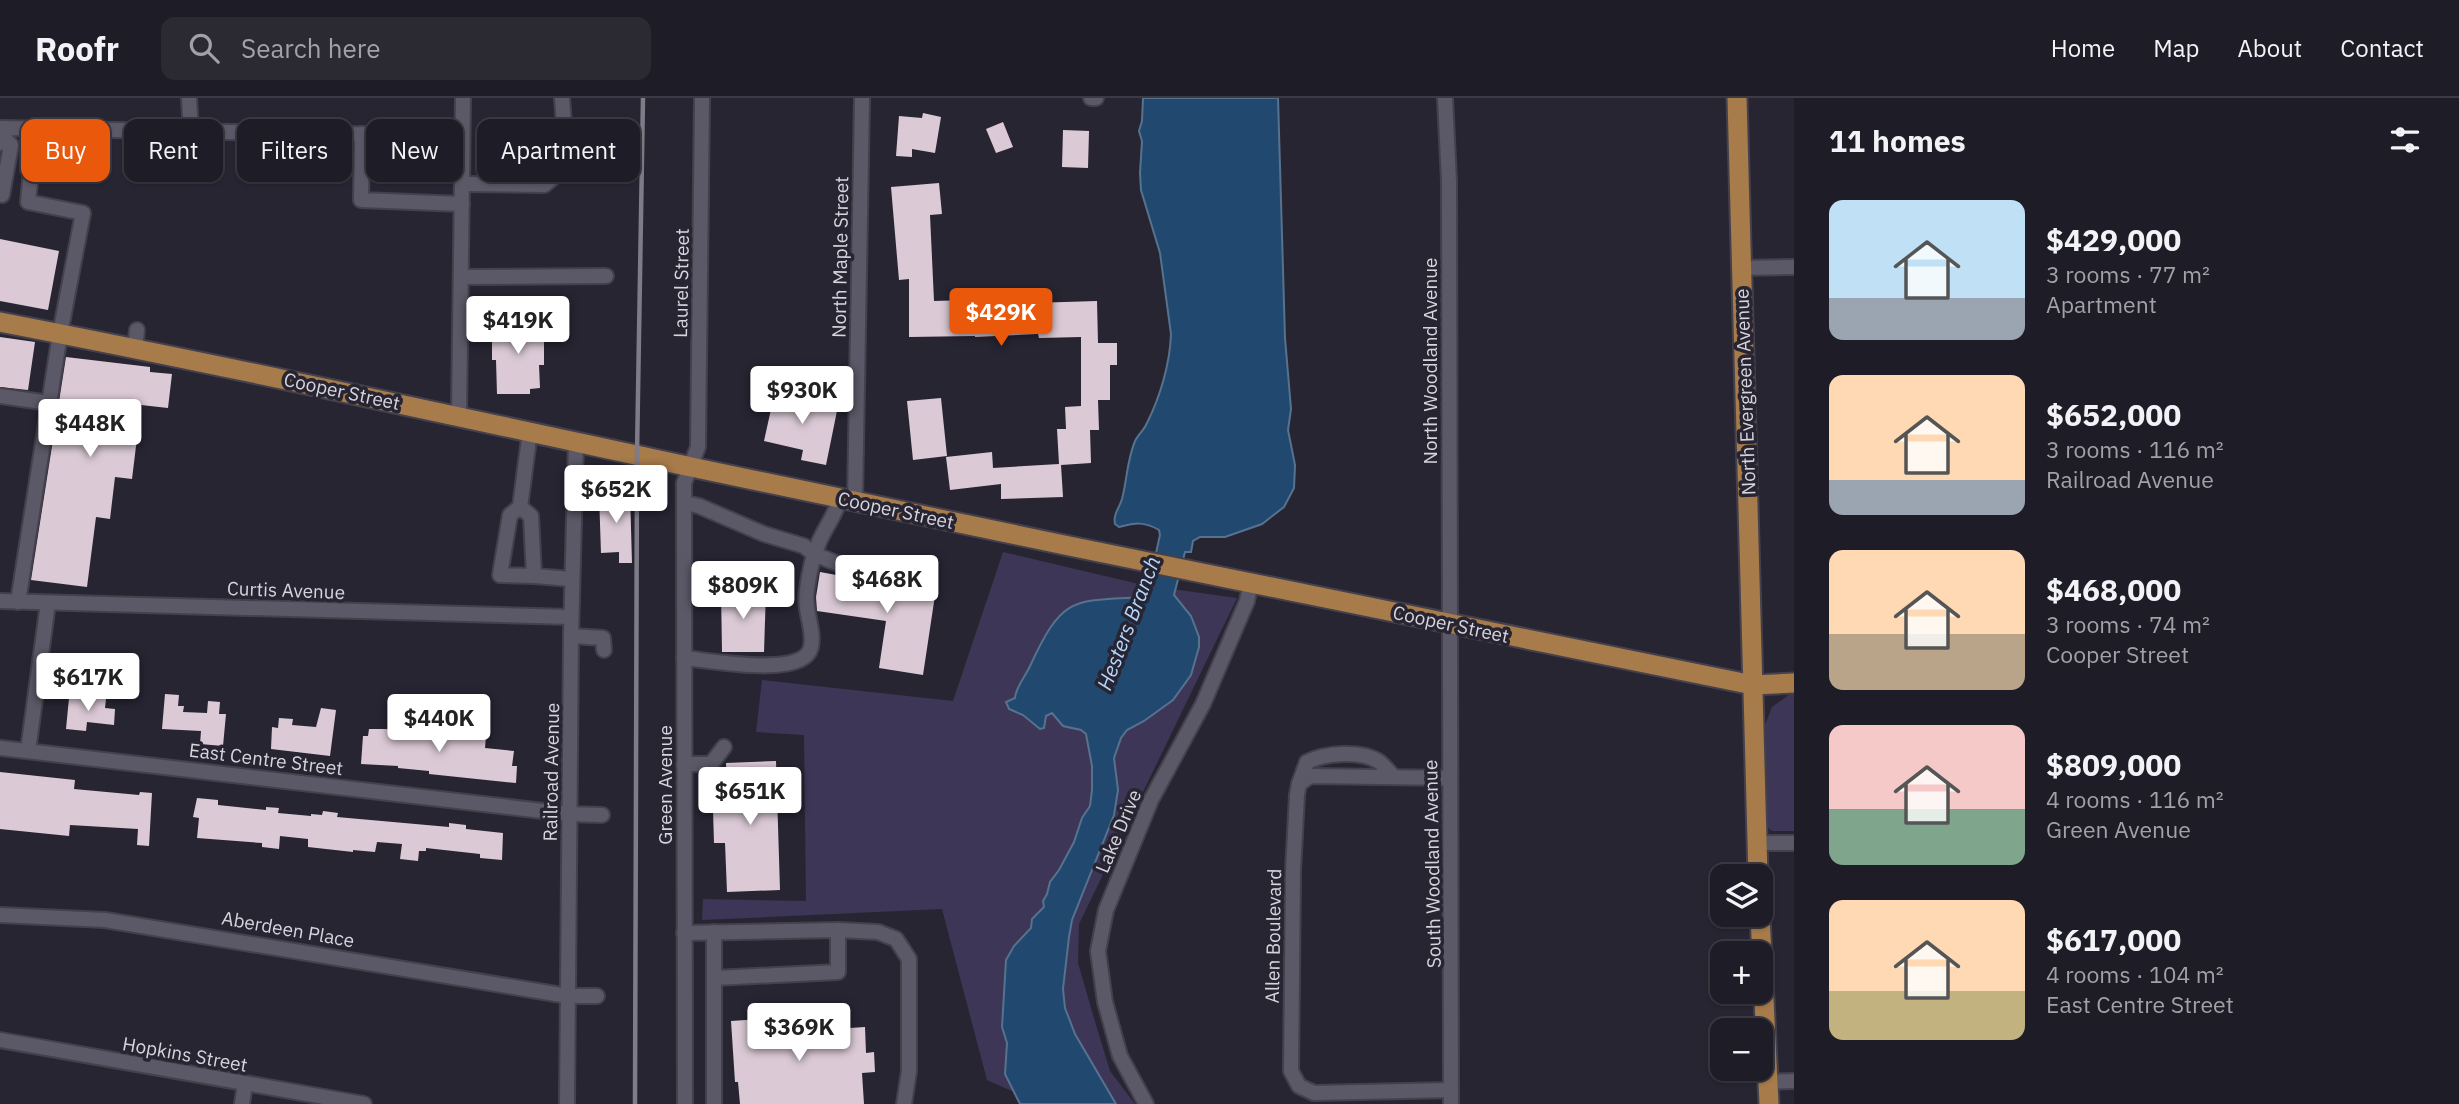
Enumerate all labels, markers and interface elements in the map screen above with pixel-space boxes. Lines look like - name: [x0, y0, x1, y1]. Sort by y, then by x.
- search box: [161, 17, 651, 80]
- text: Roofr: [35, 27, 119, 70]
- icon: search: [185, 29, 223, 67]
- text: Search here: [241, 31, 380, 65]
- text: Home: [2051, 32, 2115, 64]
- text: Map: [2153, 32, 2199, 64]
- text: About: [2237, 32, 2302, 64]
- text: Contact: [2340, 32, 2424, 64]
- chip: Buy: [21, 119, 110, 182]
- chip: Rent: [124, 119, 223, 182]
- chip: Filters: [237, 119, 352, 182]
- chip: New: [366, 119, 463, 182]
- chip: Apartment: [477, 119, 640, 182]
- text: 11 homes: [1829, 121, 1966, 160]
- icon: filters: [2386, 121, 2424, 159]
- street label: North Maple Street: [827, 176, 853, 338]
- text: $429,000: [2046, 220, 2181, 259]
- street label: Laurel Street: [668, 228, 694, 338]
- icon: home: [1885, 228, 1969, 312]
- street label: North Woodland Avenue: [1418, 257, 1442, 465]
- text: 3 rooms · 77 m²: [2046, 259, 2210, 289]
- pin: $429K: [952, 288, 1050, 348]
- street label: North Evergreen Avenue: [1729, 288, 1761, 496]
- text: Apartment: [2046, 289, 2157, 319]
- pin: $419K: [469, 296, 567, 356]
- text: $429K: [965, 296, 1037, 326]
- text: $419K: [482, 304, 554, 334]
- pin: $930K: [753, 366, 851, 426]
- street label: Cooper Street: [282, 367, 402, 415]
- text: $930K: [766, 374, 838, 404]
- text: $652,000: [2046, 395, 2181, 434]
- pin: $448K: [41, 400, 139, 459]
- icon: home: [1885, 403, 1969, 487]
- text: $448K: [54, 407, 126, 437]
- text: 3 rooms · 116 m²: [2046, 434, 2224, 464]
- text: Railroad Avenue: [2046, 464, 2214, 494]
- pin: $652K: [567, 466, 665, 525]
- text: $652K: [580, 473, 652, 503]
- street label: Cooper Street: [836, 486, 956, 534]
- water label: Hesters Branch: [1090, 552, 1166, 694]
- pin: $468K: [838, 556, 936, 615]
- pin: $809K: [694, 561, 792, 621]
- text: $468K: [851, 563, 923, 593]
- text: $809K: [707, 569, 779, 599]
- text: $468,000: [2046, 570, 2181, 609]
- street label: Curtis Avenue: [226, 576, 346, 604]
- icon: home: [1885, 578, 1969, 662]
- street label: Cooper Street: [1391, 600, 1511, 648]
- text: 3 rooms · 74 m²: [2046, 609, 2210, 639]
- text: Cooper Street: [2046, 639, 2189, 669]
- pin: $617K: [39, 654, 137, 713]
- text: $617K: [52, 661, 124, 691]
- pin: $440K: [390, 694, 488, 754]
- text: $440K: [403, 702, 475, 732]
- street label: Railroad Avenue: [538, 702, 564, 842]
- street label: Green Avenue: [653, 725, 677, 845]
- street label: East Centre Street: [188, 738, 344, 780]
- text: $809,000: [2046, 745, 2181, 784]
- icon: home: [1885, 753, 1969, 837]
- street label: South Woodland Avenue: [1418, 760, 1446, 968]
- pin: $651K: [701, 768, 799, 827]
- text: $651K: [714, 775, 786, 805]
- text: 4 rooms · 116 m²: [2046, 784, 2224, 814]
- street label: Lake Drive: [1090, 786, 1146, 876]
- text: Green Avenue: [2046, 814, 2191, 844]
- map controls: [1710, 864, 1773, 1081]
- button: layers: [1710, 864, 1773, 927]
- street label: Allen Boulevard: [1260, 868, 1286, 1004]
- street label: Aberdeen Place: [220, 906, 356, 952]
- text: $617,000: [2046, 920, 2181, 959]
- icon: home: [1885, 928, 1969, 1012]
- button: +: [1710, 941, 1773, 1004]
- text: 4 rooms · 104 m²: [2046, 959, 2224, 989]
- text: East Centre Street: [2046, 989, 2234, 1019]
- pin: $369K: [750, 1004, 848, 1063]
- text: $369K: [763, 1011, 835, 1041]
- button: −: [1710, 1018, 1773, 1081]
- street label: Hopkins Street: [121, 1031, 249, 1077]

